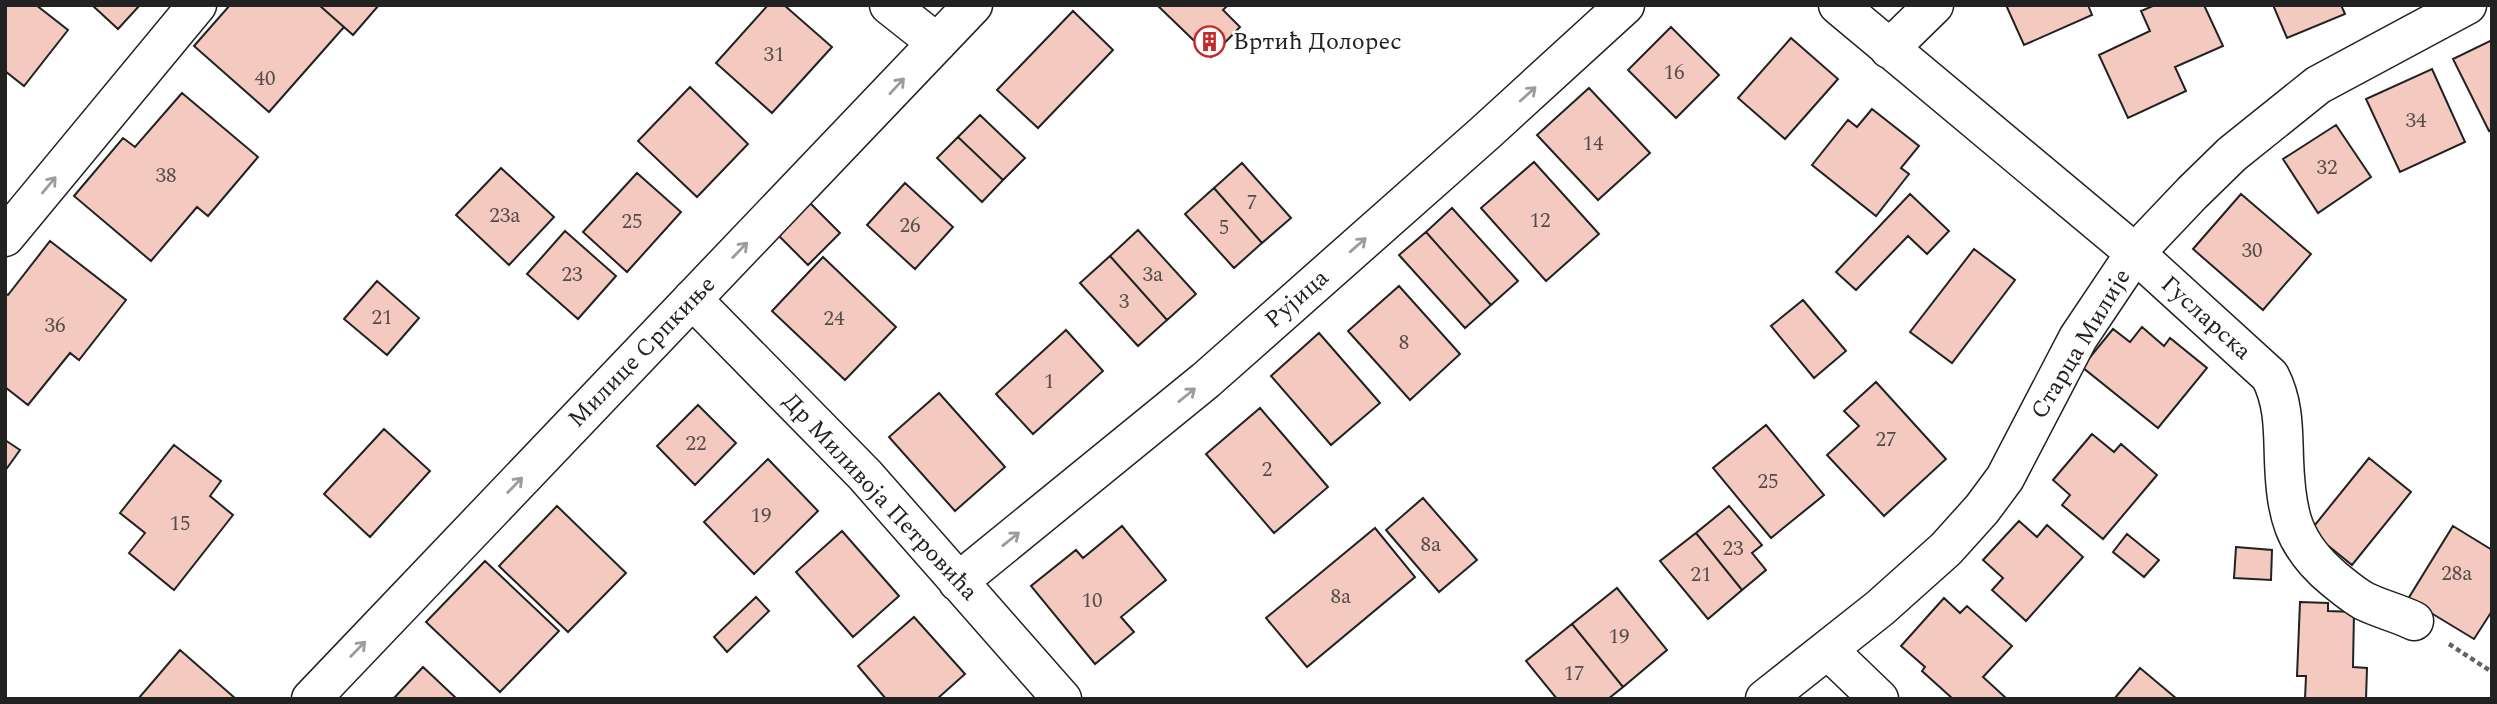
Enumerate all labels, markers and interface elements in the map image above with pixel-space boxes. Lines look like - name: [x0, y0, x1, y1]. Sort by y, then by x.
- place label: Вртић Долорес: [1233, 24, 1402, 60]
- building icon: Вртић Долорес: [1193, 25, 1227, 59]
- house number: 31: [764, 39, 785, 71]
- house number: 16: [1664, 57, 1685, 89]
- house number: 40: [255, 63, 276, 95]
- one-way arrow: [888, 78, 905, 95]
- one-way arrow: [1519, 85, 1536, 102]
- house number: 34: [2406, 105, 2427, 137]
- house number: 14: [1583, 128, 1604, 160]
- house number: 32: [2317, 152, 2338, 184]
- house number: 38: [156, 160, 177, 192]
- one-way arrow: [41, 176, 57, 194]
- house number: 7: [1247, 187, 1257, 219]
- house number: 23a: [489, 200, 521, 232]
- house number: 12: [1530, 205, 1551, 237]
- house number: 25: [622, 206, 643, 238]
- house number: 26: [900, 210, 921, 242]
- house number: 5: [1219, 212, 1229, 244]
- house number: 30: [2242, 235, 2263, 267]
- one-way arrow: [1349, 237, 1367, 253]
- one-way arrow: [731, 242, 748, 259]
- house number: 23: [562, 259, 583, 291]
- house number: 3a: [1143, 259, 1164, 291]
- street label: Рујица: [1257, 261, 1337, 337]
- street label: Старца Милије: [2022, 262, 2140, 426]
- street label: Гусларска: [2152, 267, 2260, 369]
- street label: Милице Српкиње: [560, 268, 724, 436]
- house number: 3: [1119, 286, 1130, 318]
- house number: 21: [372, 302, 393, 334]
- house number: 24: [824, 303, 845, 335]
- house number: 36: [45, 310, 66, 342]
- house number: 8: [1399, 327, 1409, 359]
- house number: 1: [1044, 366, 1054, 398]
- street label: Др Миливоја Петровића: [774, 385, 986, 609]
- one-way arrow: [1178, 387, 1196, 403]
- house number: 27: [1876, 424, 1897, 456]
- house number: 22: [686, 428, 707, 460]
- house number: 2: [1262, 454, 1272, 486]
- house number: 25: [1758, 466, 1779, 498]
- one-way arrow: [507, 477, 524, 494]
- house number: 19: [751, 500, 772, 532]
- house number: 15: [170, 508, 191, 540]
- house number: 8a: [1421, 529, 1442, 561]
- one-way arrow: [1002, 531, 1020, 547]
- house number: 23: [1723, 533, 1744, 565]
- house number: 28a: [2441, 558, 2473, 590]
- house number: 21: [1691, 559, 1712, 591]
- house number: 8a: [1331, 581, 1352, 613]
- house number: 10: [1082, 585, 1103, 617]
- house number: 19: [1609, 621, 1630, 653]
- one-way arrow: [350, 641, 367, 658]
- house number: 17: [1564, 658, 1585, 690]

